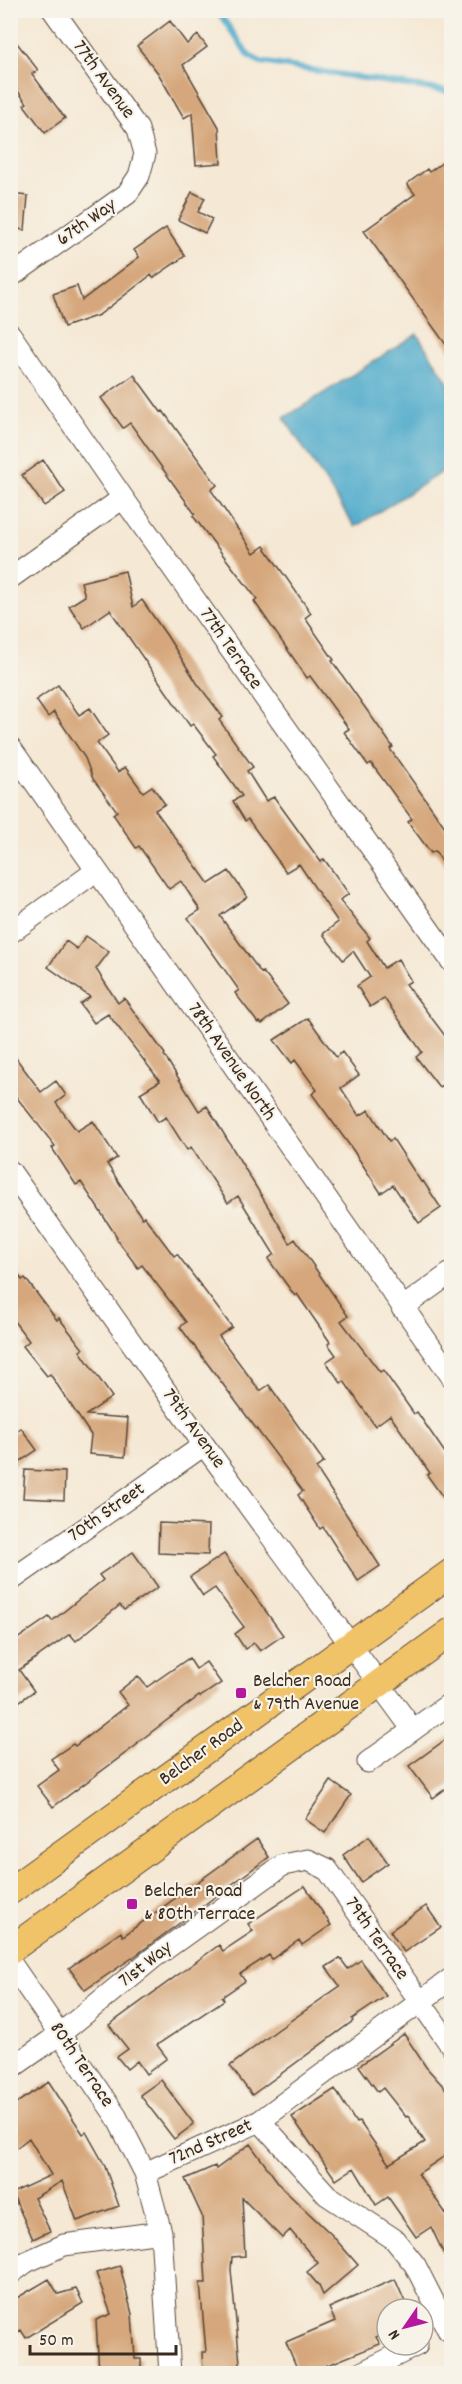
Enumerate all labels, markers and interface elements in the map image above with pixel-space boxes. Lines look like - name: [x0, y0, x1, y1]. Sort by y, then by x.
- street label: 77th Avenue: [65, 35, 141, 125]
- street label: 67th Way: [51, 192, 123, 254]
- street label: 77th Terrace: [191, 602, 269, 696]
- street label: 78th Avenue North: [180, 997, 282, 1127]
- street label: 79th Avenue: [154, 1383, 232, 1475]
- street label: 70th Street: [63, 1476, 151, 1550]
- place label: Belcher Road & 79th Avenue: [253, 1668, 359, 1719]
- marker: Belcher Road & 79th Avenue: [234, 1686, 248, 1700]
- street label: Belcher Road: [154, 1713, 250, 1793]
- place label: Belcher Road & 80th Terrace: [144, 1878, 255, 1929]
- street label: 79th Terrace: [337, 1892, 415, 1986]
- marker: Belcher Road & 80th Terrace: [125, 1897, 139, 1911]
- street label: 71st Way: [113, 1935, 180, 1995]
- street label: 80th Terrace: [42, 2017, 120, 2114]
- street label: 72nd Street: [165, 2112, 257, 2174]
- north arrow: [375, 2297, 435, 2357]
- scale bar: [30, 2318, 176, 2356]
- text: N: [383, 2324, 406, 2344]
- text: 50 m: [39, 2329, 74, 2354]

